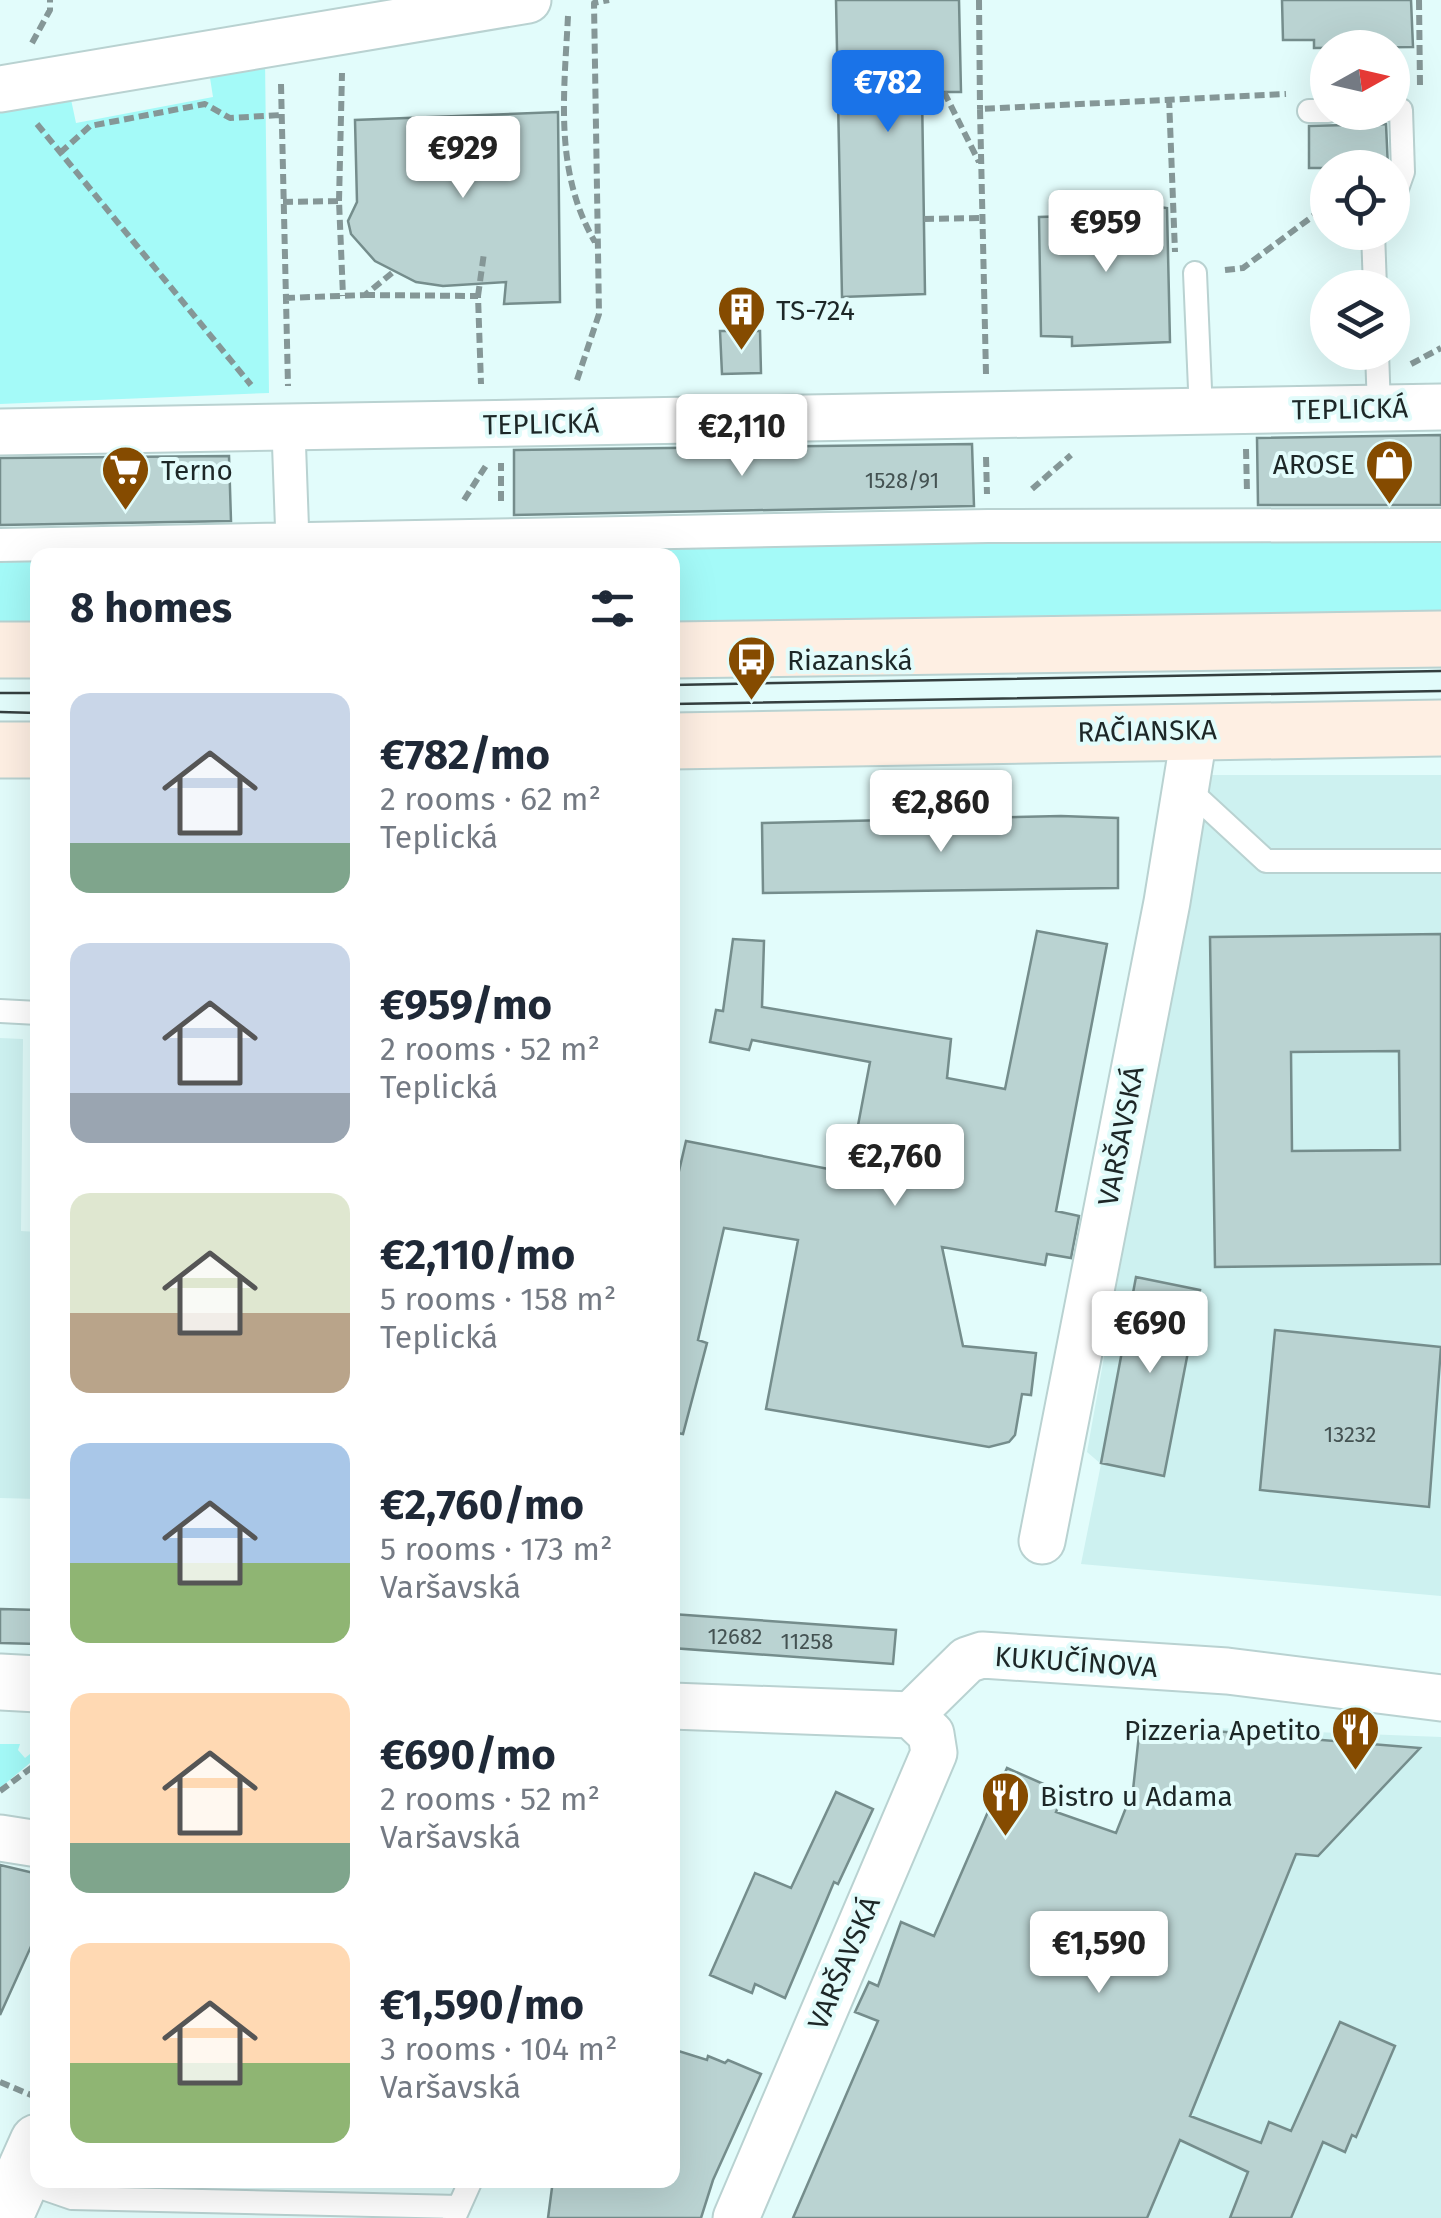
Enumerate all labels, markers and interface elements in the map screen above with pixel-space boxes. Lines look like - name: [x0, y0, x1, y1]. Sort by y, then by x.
- north arrow: [1310, 30, 1410, 130]
- map controls: [1310, 30, 1410, 370]
- pin: €782: [829, 50, 947, 135]
- text: €782: [854, 63, 922, 101]
- pin: €929: [404, 116, 522, 201]
- text: €929: [428, 129, 498, 167]
- button: locate: [1310, 150, 1410, 250]
- pin: €959: [1047, 190, 1165, 275]
- text: €959: [1071, 203, 1141, 241]
- button: layers: [1310, 270, 1410, 370]
- building icon: TS-724: [715, 284, 767, 352]
- place label: TS-724: [776, 294, 855, 327]
- street label: TEPLICKÁ: [1292, 391, 1408, 427]
- pin: €2,110: [661, 394, 823, 479]
- street label: TEPLICKÁ: [483, 406, 599, 442]
- text: €2,110: [698, 407, 786, 445]
- shop icon: AROSE: [1364, 438, 1416, 506]
- supermarket icon: Terno: [100, 444, 152, 512]
- place label: AROSE: [1273, 448, 1355, 481]
- place label: Terno: [161, 454, 233, 487]
- house number: 1528/91: [865, 467, 939, 494]
- icon: filters: [585, 581, 640, 636]
- text: 8 homes: [70, 583, 232, 633]
- bus stop icon: Riazanská: [726, 634, 778, 702]
- place label: Riazanská: [787, 644, 913, 677]
- street label: RAČIANSKA: [1077, 713, 1217, 749]
- text: €782/mo: [380, 730, 550, 780]
- icon: home: [150, 733, 270, 853]
- pin: €2,860: [860, 770, 1022, 855]
- text: 2 rooms · 62 m²: [380, 780, 601, 818]
- text: €2,860: [892, 783, 990, 821]
- text: Teplická: [380, 818, 498, 856]
- text: €959/mo: [380, 980, 552, 1030]
- icon: home: [150, 983, 270, 1103]
- text: 2 rooms · 52 m²: [380, 1030, 600, 1068]
- street label: VARŠAVSKÁ: [1091, 1063, 1151, 1209]
- text: Teplická: [380, 1068, 498, 1106]
- pin: €2,760: [814, 1124, 976, 1209]
- text: €2,760: [848, 1137, 942, 1175]
- text: €2,110/mo: [380, 1230, 575, 1280]
- icon: home: [150, 1233, 270, 1353]
- text: 5 rooms · 158 m²: [380, 1280, 616, 1318]
- pin: €690: [1091, 1291, 1209, 1376]
- text: €690: [1114, 1304, 1186, 1342]
- text: Teplická: [380, 1318, 498, 1356]
- house number: 13232: [1324, 1421, 1376, 1448]
- text: €2,760/mo: [380, 1480, 584, 1530]
- icon: home: [150, 1483, 270, 1603]
- text: 5 rooms · 173 m²: [380, 1530, 613, 1568]
- text: Varšavská: [380, 1568, 521, 1606]
- house number: 12682: [708, 1623, 762, 1650]
- house number: 11258: [781, 1628, 833, 1655]
- street label: KUKUČÍNOVA: [993, 1640, 1159, 1684]
- restaurant icon: Pizzeria Apetito: [1330, 1704, 1382, 1772]
- place label: Pizzeria Apetito: [1124, 1714, 1321, 1747]
- text: €690/mo: [380, 1730, 556, 1780]
- icon: home: [150, 1733, 270, 1853]
- restaurant icon: Bistro u Adama: [979, 1770, 1031, 1838]
- text: 2 rooms · 52 m²: [380, 1780, 600, 1818]
- place label: Bistro u Adama: [1040, 1780, 1233, 1813]
- text: Varšavská: [380, 1818, 521, 1856]
- street label: VARŠAVSKÁ: [801, 1891, 887, 2035]
- pin: €1,590: [1018, 1911, 1180, 1996]
- text: €1,590: [1052, 1924, 1146, 1962]
- text: €1,590/mo: [380, 1980, 584, 2030]
- icon: home: [150, 1983, 270, 2103]
- text: 3 rooms · 104 m²: [380, 2030, 618, 2068]
- text: Varšavská: [380, 2068, 521, 2106]

